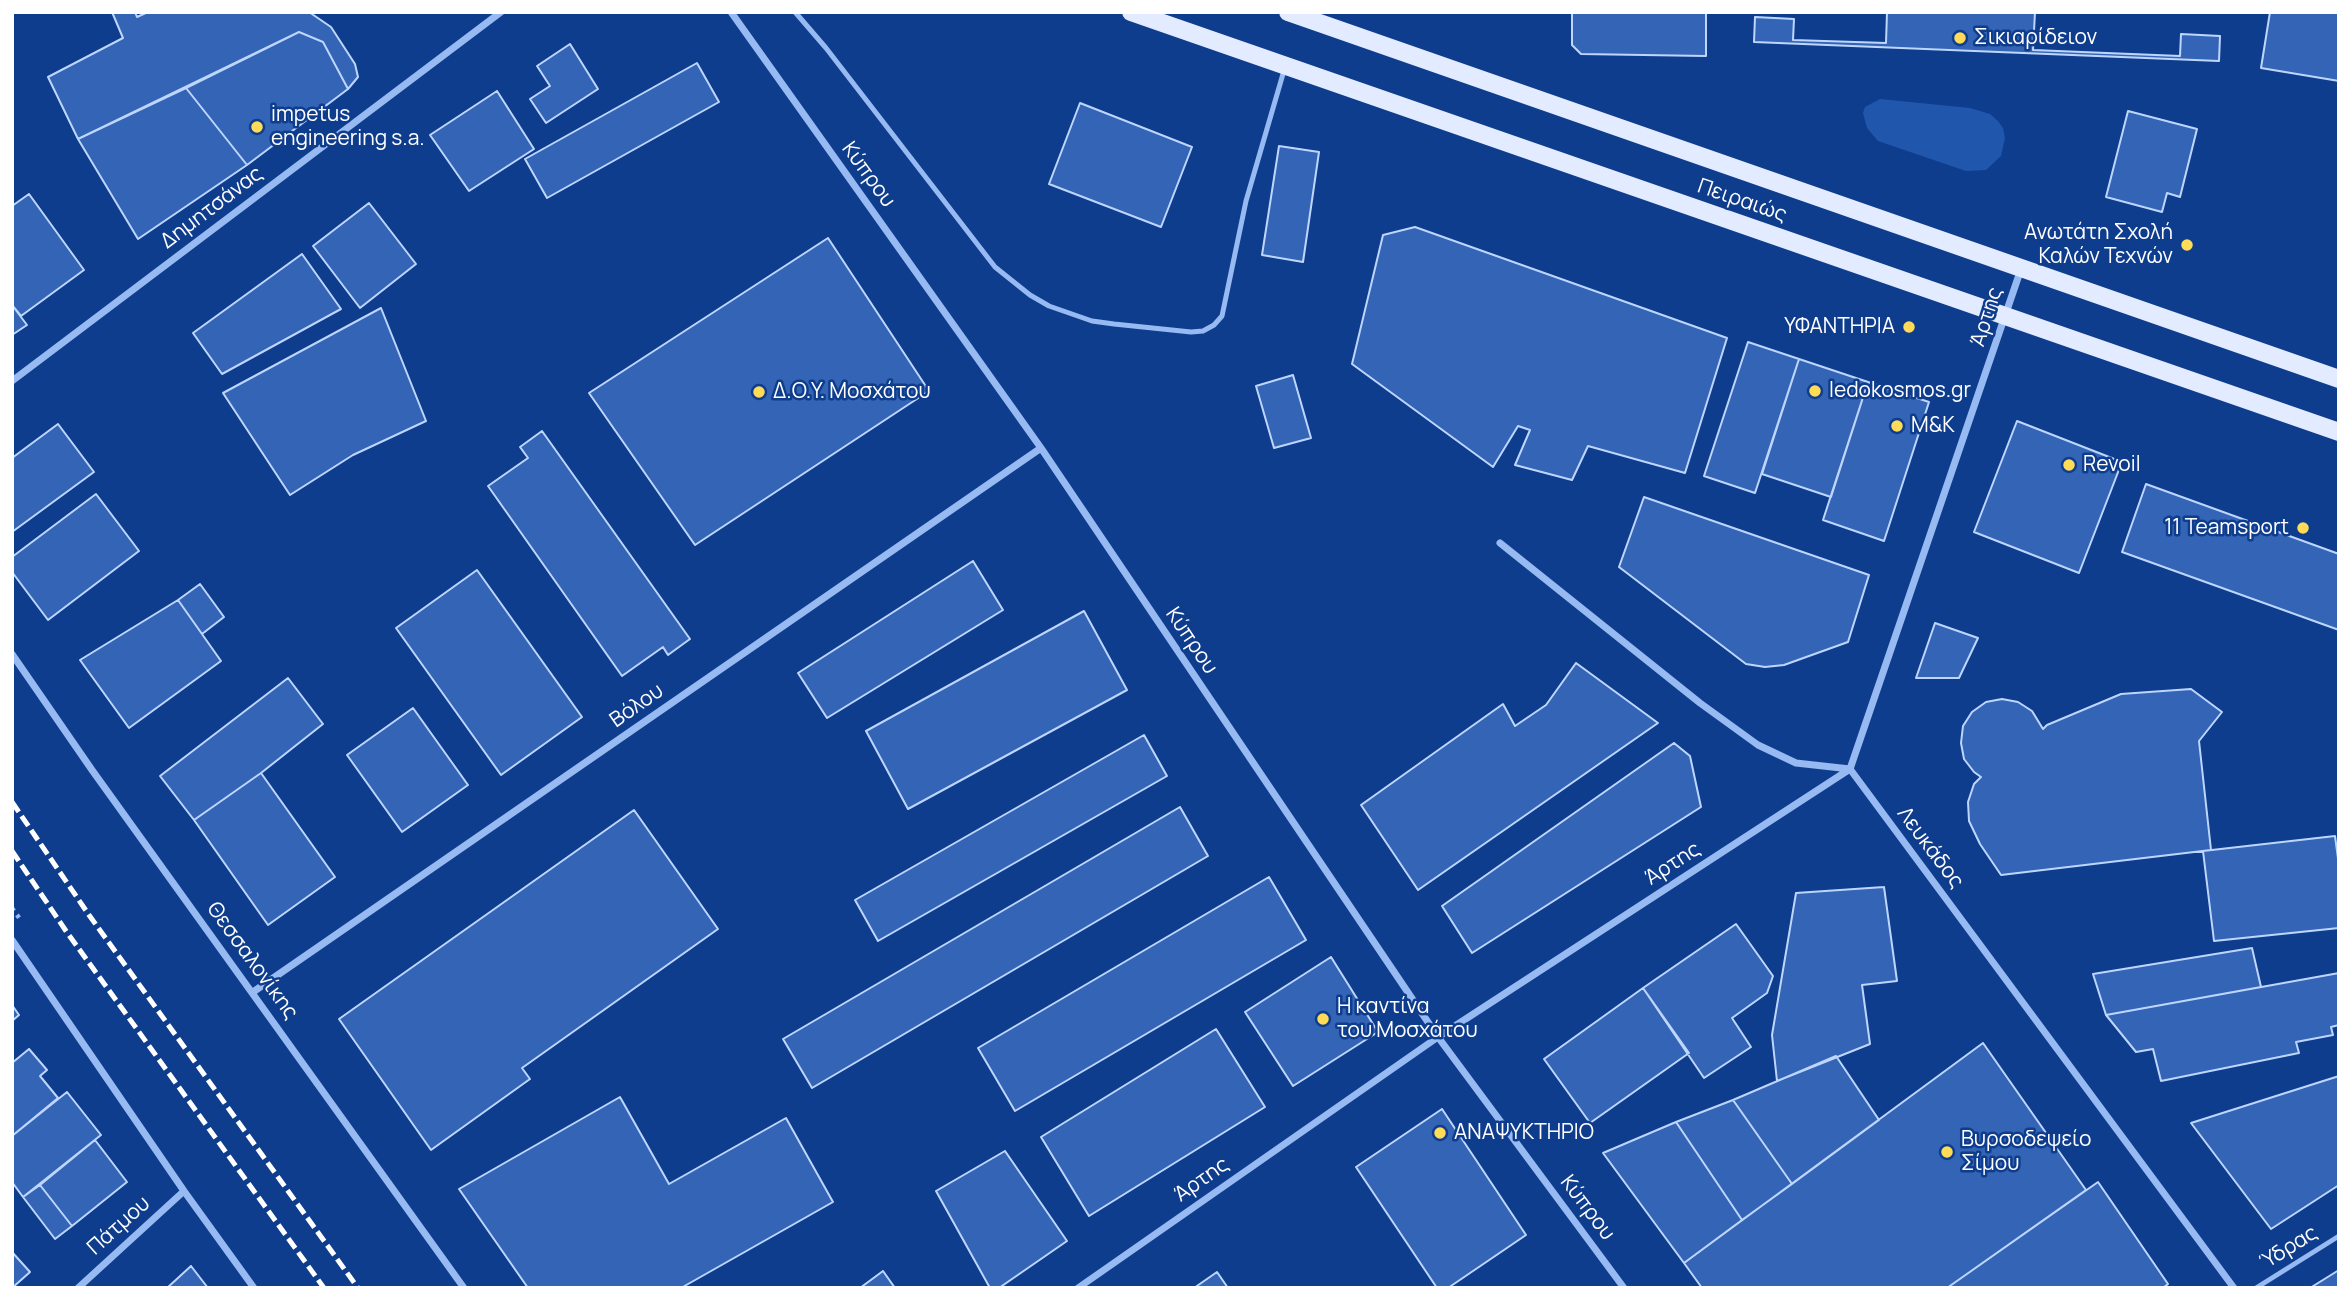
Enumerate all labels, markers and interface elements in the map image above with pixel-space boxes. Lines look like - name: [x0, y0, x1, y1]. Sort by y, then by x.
- place label: Σικιαρίδειον: [1974, 25, 2097, 51]
- marker: Σικιαρίδειον: [1952, 30, 1968, 46]
- place label: impetus engineering s.a.: [271, 102, 425, 152]
- marker: impetus engineering s.a.: [249, 119, 265, 135]
- street label: Κύπρου: [836, 137, 900, 213]
- street label: Δημητσάνας: [156, 161, 268, 255]
- street label: Πειραιώς: [1694, 174, 1790, 228]
- place label: Ανωτάτη Σχολή Καλών Τεχνών: [2024, 220, 2173, 270]
- marker: Ανωτάτη Σχολή Καλών Τεχνών: [2179, 237, 2195, 253]
- street label: Άρτης: [1966, 284, 2008, 350]
- place label: ΥΦΑΝΤΗΡΙΑ: [1784, 314, 1895, 340]
- marker: ΥΦΑΝΤΗΡΙΑ: [1901, 319, 1917, 335]
- place label: ledokosmos.gr: [1829, 378, 1971, 404]
- place label: Δ.Ο.Υ. Μοσχάτου: [773, 379, 931, 405]
- marker: ledokosmos.gr: [1807, 383, 1823, 399]
- marker: Δ.Ο.Υ. Μοσχάτου: [751, 384, 767, 400]
- place label: M&K: [1911, 413, 1955, 439]
- marker: M&K: [1889, 418, 1905, 434]
- place label: Revoil: [2083, 452, 2141, 478]
- marker: Revoil: [2061, 457, 2077, 473]
- place label: 11 Teamsport: [2164, 515, 2289, 541]
- marker: 11 Teamsport: [2295, 520, 2311, 536]
- street label: Κύπρου: [1160, 603, 1222, 679]
- street label: Βόλου: [605, 679, 669, 733]
- street label: Λευκάδος: [1891, 802, 1969, 894]
- street label: Άρτης: [1641, 837, 1705, 891]
- street label: Θεσσαλονίκης: [201, 897, 303, 1025]
- place label: Η καντίνα του Μοσχάτου: [1337, 994, 1478, 1044]
- marker: Η καντίνα του Μοσχάτου: [1315, 1011, 1331, 1027]
- place label: ΑΝΑΨΥΚΤΗΡΙΟ: [1454, 1120, 1594, 1146]
- marker: ΑΝΑΨΥΚΤΗΡΙΟ: [1432, 1125, 1448, 1141]
- place label: Βυρσοδεψείο Σίμου: [1961, 1127, 2091, 1177]
- marker: Βυρσοδεψείο Σίμου: [1939, 1144, 1955, 1160]
- street label: Άρτης: [1170, 1152, 1234, 1208]
- street label: Κύπρου: [1554, 1171, 1620, 1245]
- street label: Πάτμου: [83, 1191, 155, 1261]
- street label: Ύδρας: [2255, 1221, 2323, 1275]

